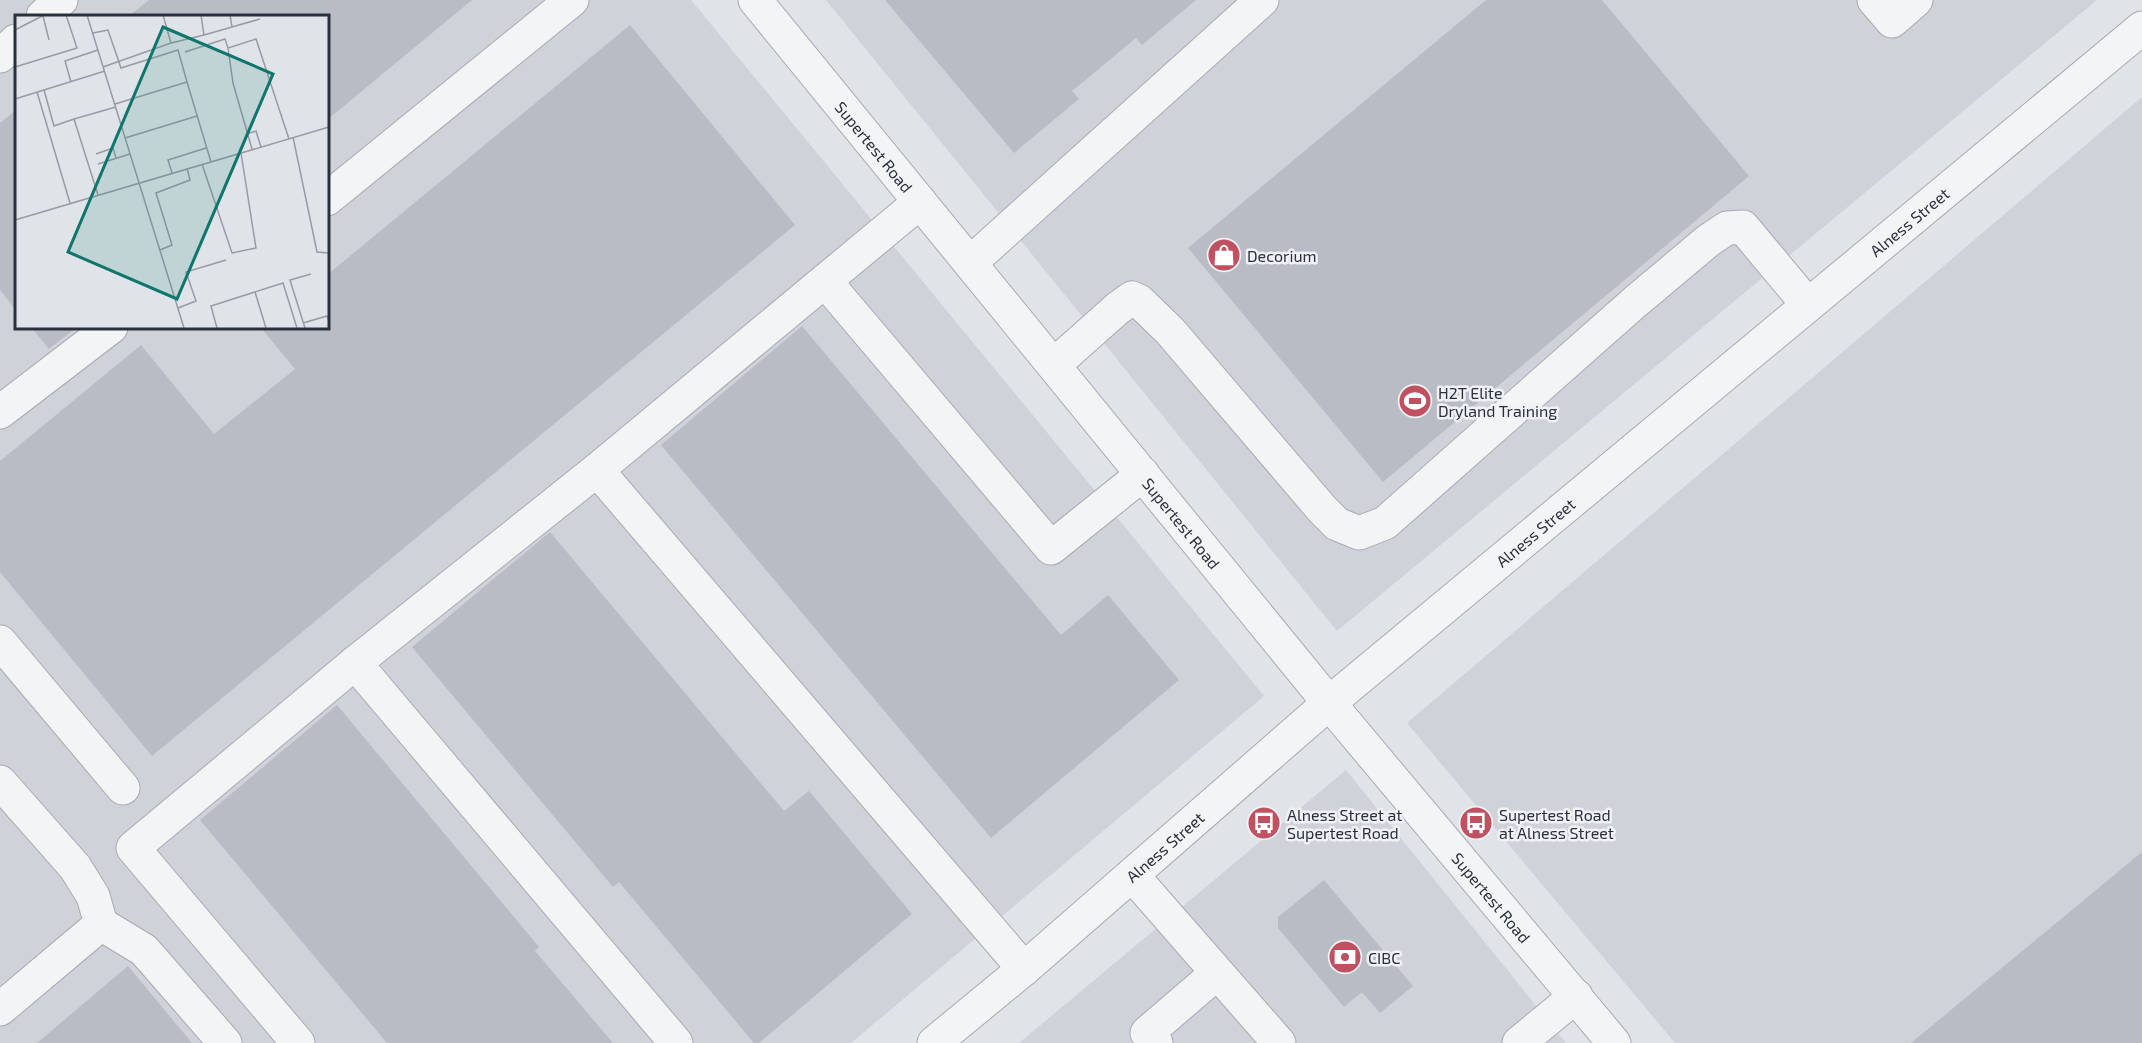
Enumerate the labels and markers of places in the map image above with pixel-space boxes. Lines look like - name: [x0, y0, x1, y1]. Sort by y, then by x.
- shop icon: Decorium: [1206, 237, 1242, 273]
- place label: Decorium: [1247, 246, 1317, 265]
- sports icon: H2T Elite Dryland Training: [1397, 383, 1433, 419]
- place label: H2T Elite Dryland Training: [1438, 383, 1557, 420]
- bus stop icon: Alness Street at Supertest Road: [1246, 805, 1282, 841]
- place label: Alness Street at Supertest Road: [1287, 805, 1402, 842]
- bus stop icon: Supertest Road at Alness Street: [1458, 805, 1494, 841]
- place label: Supertest Road at Alness Street: [1499, 805, 1614, 842]
- bank icon: CIBC: [1327, 939, 1363, 975]
- place label: CIBC: [1368, 948, 1400, 967]

